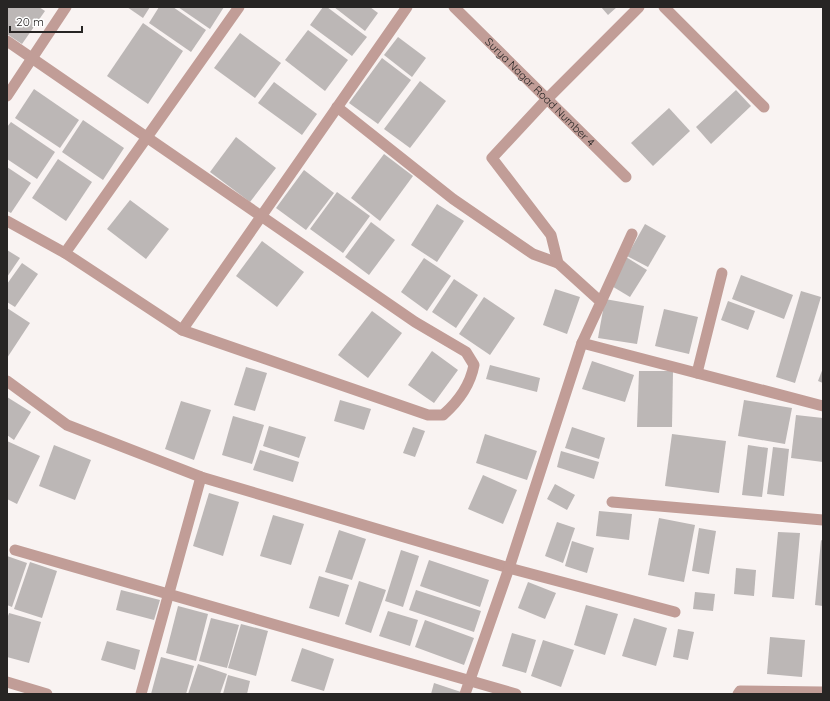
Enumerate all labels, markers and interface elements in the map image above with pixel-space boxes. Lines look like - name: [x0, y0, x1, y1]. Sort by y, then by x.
- scale bar: [10, 8, 82, 34]
- text: 20 m: [16, 14, 44, 29]
- street label: Surya Nagar Road Number 4: [482, 35, 598, 149]

